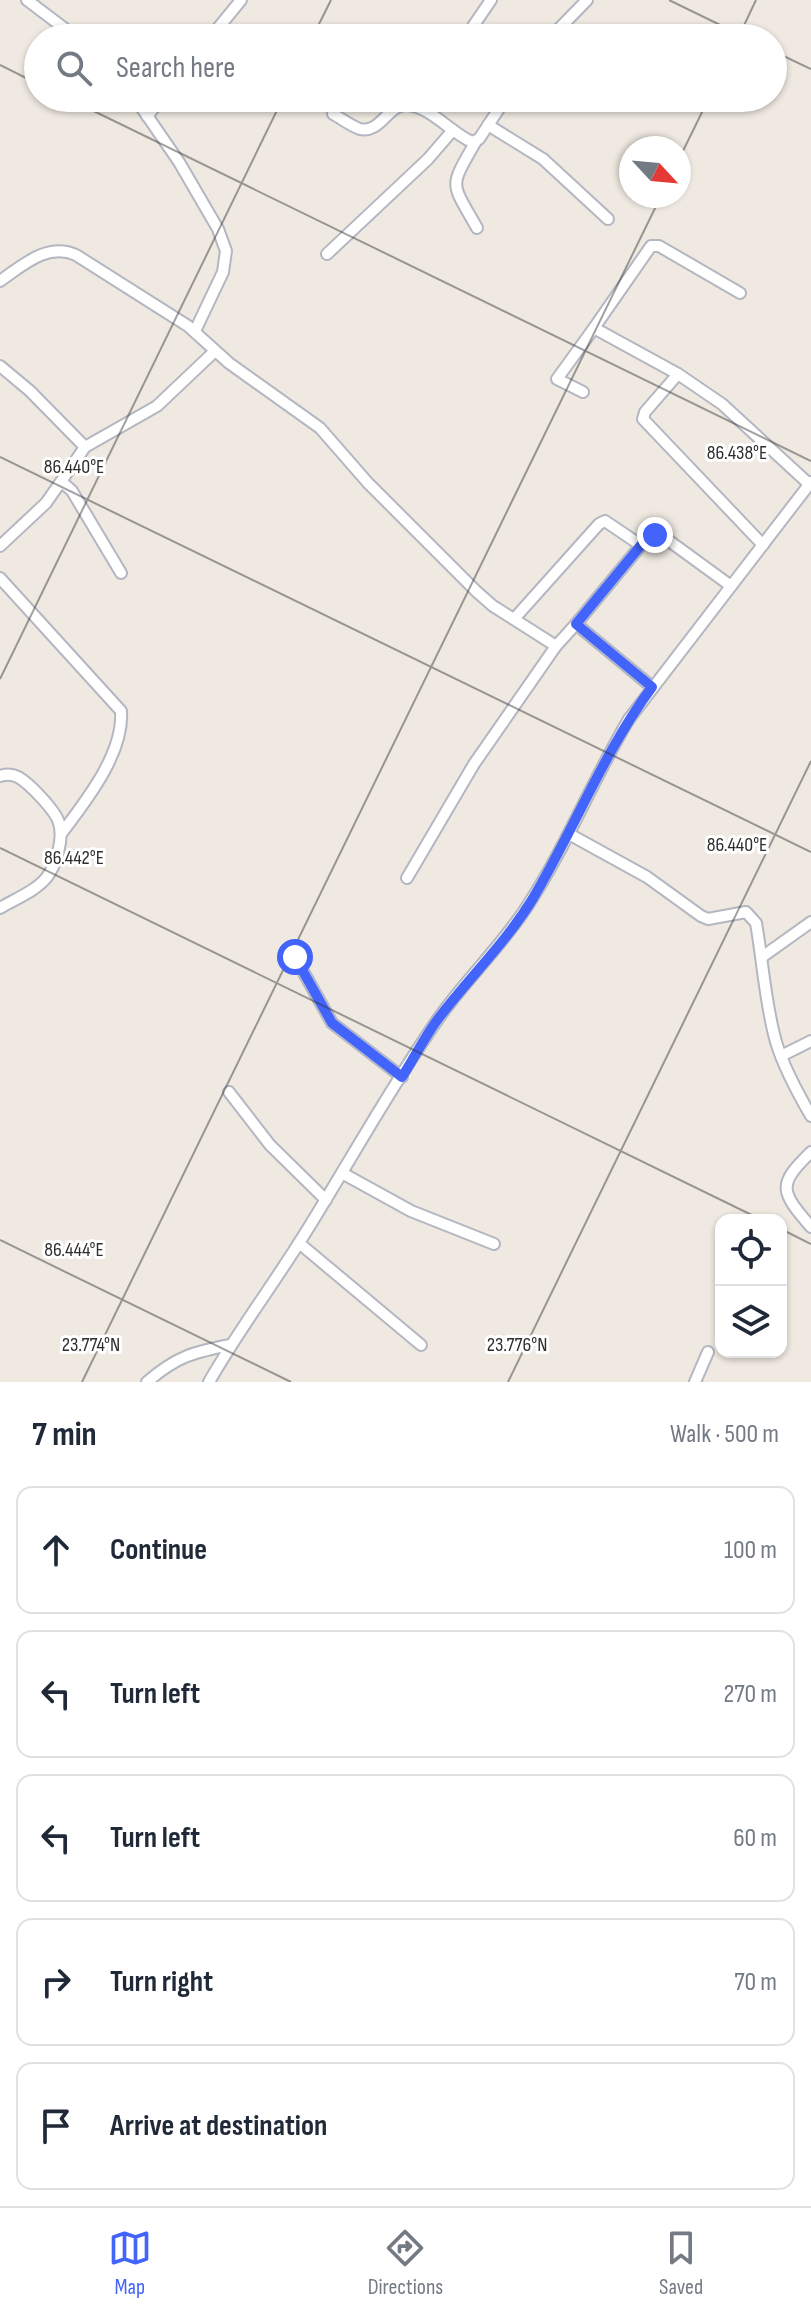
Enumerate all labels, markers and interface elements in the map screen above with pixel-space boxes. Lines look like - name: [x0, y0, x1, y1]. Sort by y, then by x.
- search box: [24, 24, 787, 112]
- icon: search: [52, 46, 96, 90]
- text: Search here: [116, 50, 235, 86]
- north arrow: [619, 136, 691, 208]
- text: 86.438°E: [707, 441, 767, 465]
- text: 86.440°E: [44, 455, 104, 479]
- route end: [637, 517, 673, 553]
- text: 86.440°E: [707, 833, 767, 857]
- text: 86.442°E: [44, 846, 104, 870]
- route start: [277, 939, 313, 975]
- map controls: [715, 1214, 787, 1358]
- button: locate: [715, 1214, 787, 1286]
- text: 86.444°E: [44, 1238, 104, 1262]
- button: layers: [715, 1286, 787, 1358]
- text: 23.774°N: [62, 1333, 120, 1357]
- text: 23.776°N: [487, 1333, 547, 1357]
- text: 7 min: [32, 1414, 97, 1455]
- text: Walk · 500 m: [670, 1419, 779, 1450]
- icon: ahead: [34, 1528, 78, 1572]
- text: Continue: [110, 1532, 207, 1568]
- text: 100 m: [724, 1535, 777, 1566]
- icon: left: [34, 1672, 78, 1716]
- text: Turn left: [110, 1676, 200, 1712]
- text: 270 m: [724, 1679, 777, 1710]
- icon: left: [34, 1816, 78, 1860]
- text: Turn left: [110, 1820, 200, 1856]
- text: 60 m: [733, 1823, 777, 1854]
- icon: right: [34, 1960, 78, 2004]
- text: Turn right: [110, 1964, 213, 2000]
- text: 70 m: [734, 1967, 777, 1998]
- icon: arrive: [34, 2104, 78, 2148]
- text: Arrive at destination: [110, 2108, 327, 2144]
- tab: Map: [108, 2226, 152, 2301]
- tab: Directions: [368, 2226, 443, 2301]
- tab: Saved: [659, 2226, 703, 2301]

